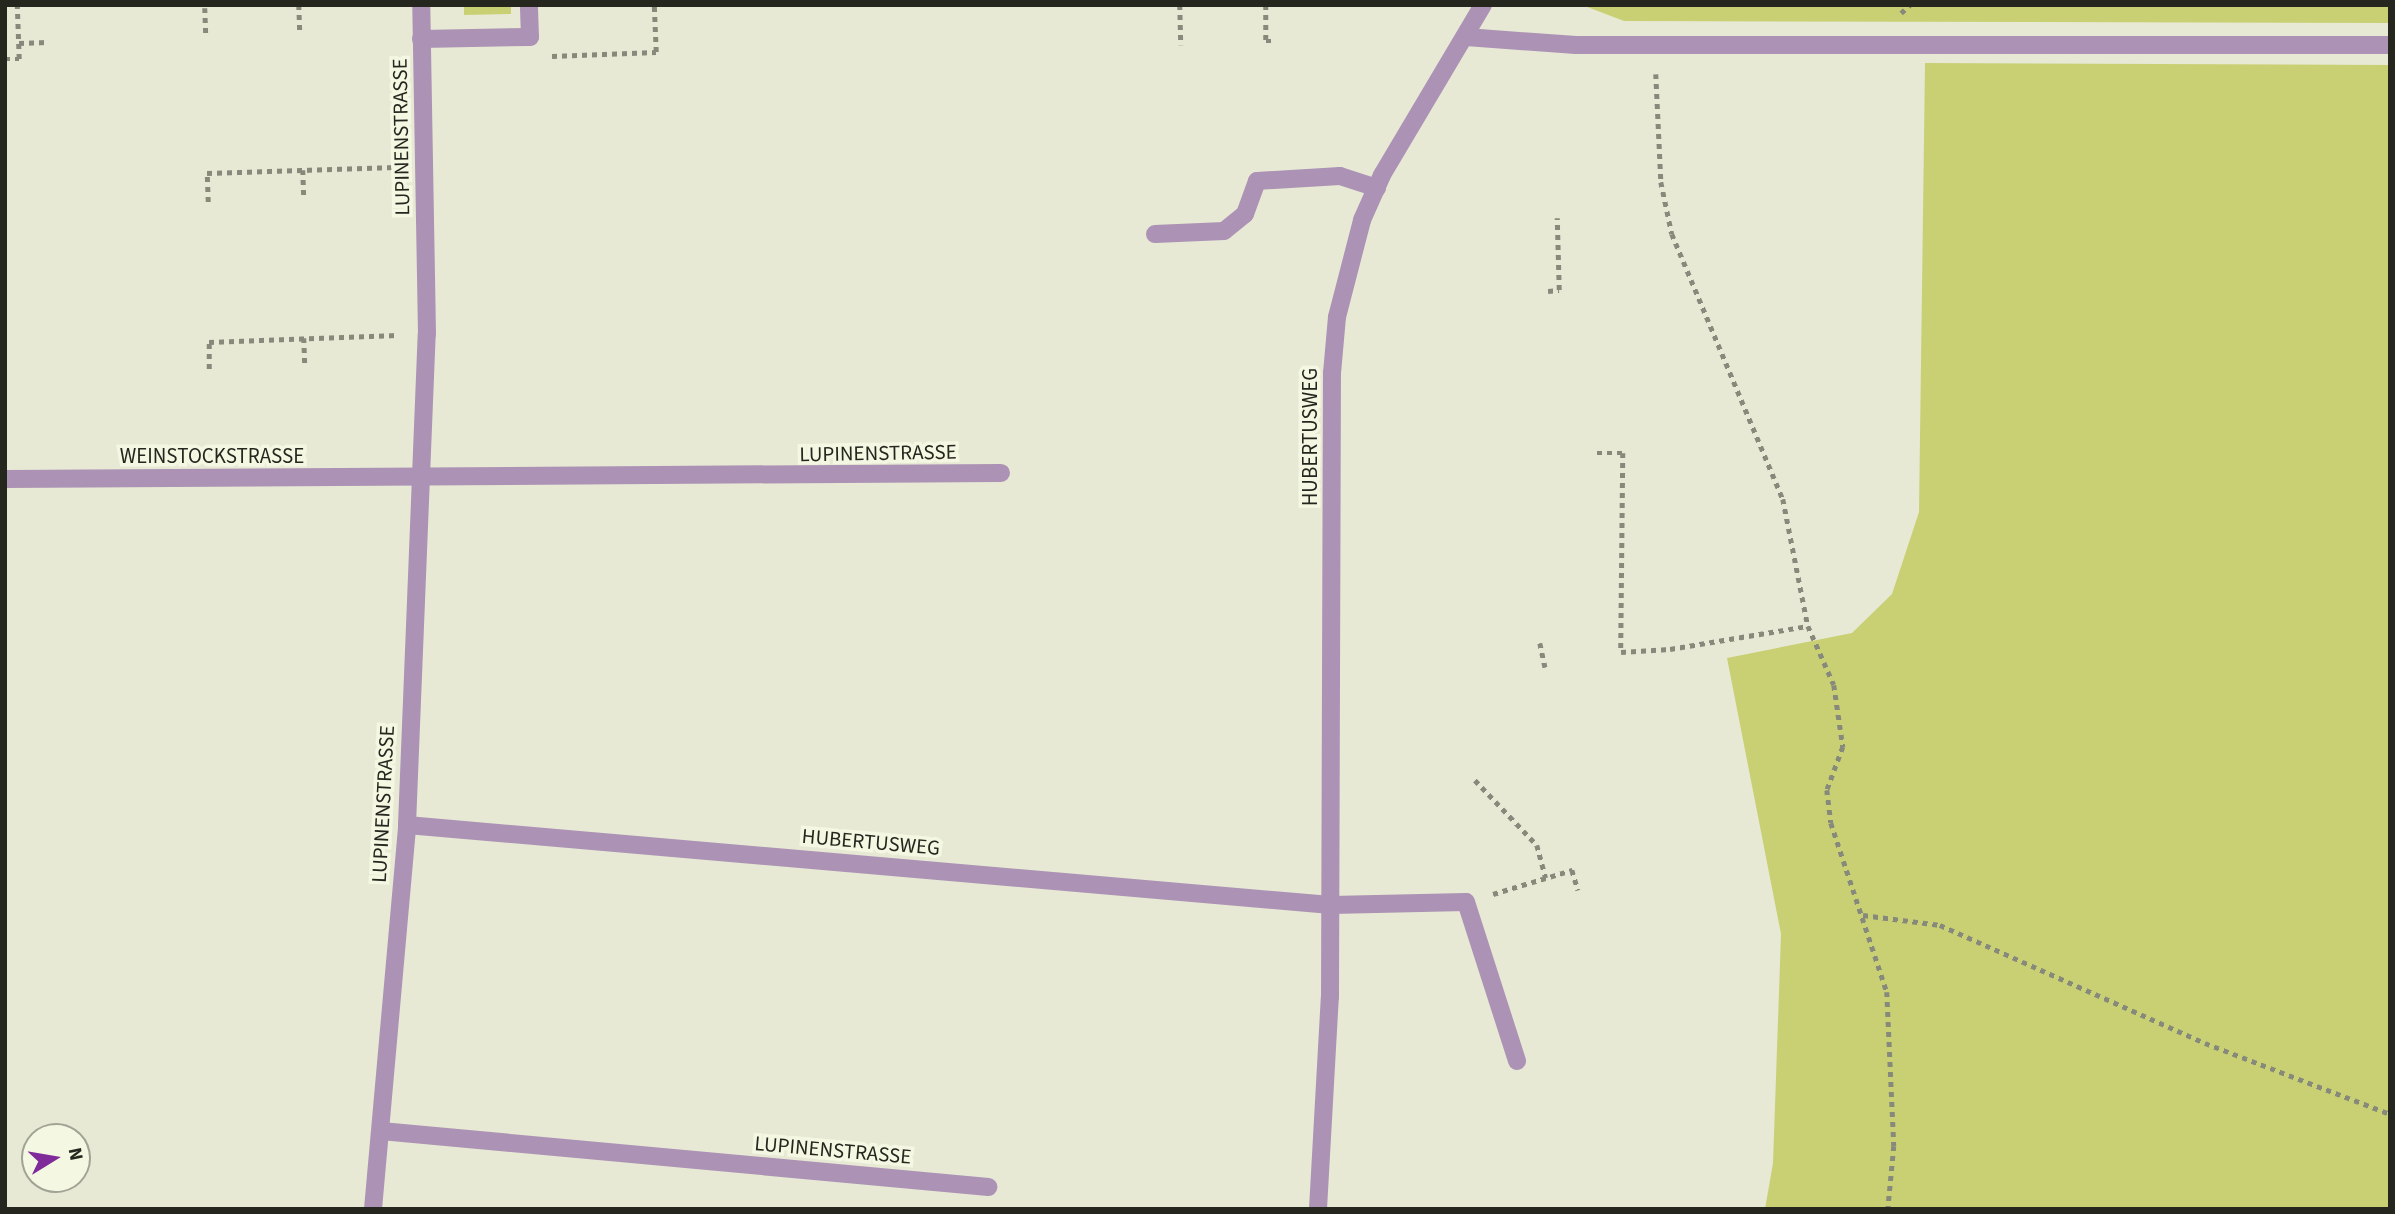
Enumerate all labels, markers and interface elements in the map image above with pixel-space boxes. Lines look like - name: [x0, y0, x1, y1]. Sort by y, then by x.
- street label: LUPINENSTRASSE: [387, 58, 415, 216]
- street label: HUBERTUSWEG: [1297, 368, 1323, 506]
- street label: LUPINENSTRASSE: [799, 439, 957, 467]
- street label: WEINSTOCKSTRASSE: [120, 443, 304, 469]
- street label: LUPINENSTRASSE: [366, 725, 400, 883]
- street label: HUBERTUSWEG: [801, 823, 941, 861]
- north arrow: [21, 1123, 91, 1193]
- street label: LUPINENSTRASSE: [754, 1131, 912, 1169]
- text: N: [61, 1145, 90, 1163]

